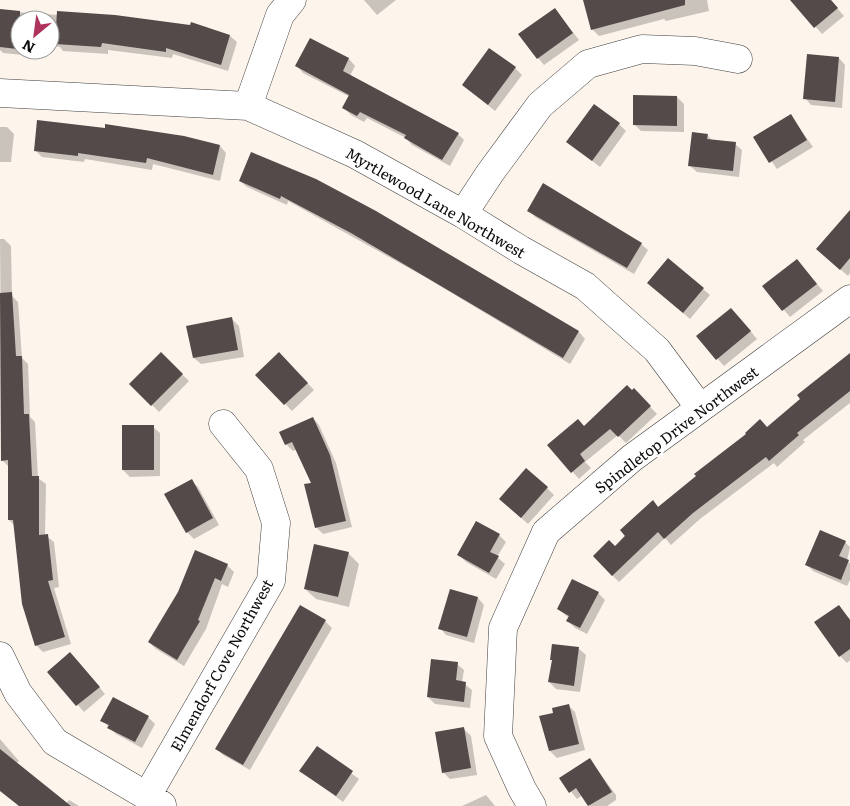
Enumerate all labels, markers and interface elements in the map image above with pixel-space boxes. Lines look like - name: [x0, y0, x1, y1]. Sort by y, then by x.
- north arrow: [10, 10, 60, 60]
- text: N: [18, 36, 38, 59]
- street label: Myrtlewood Lane Northwest: [342, 141, 530, 263]
- street label: Spindletop Drive Northwest: [589, 360, 763, 498]
- street label: Elmendorf Cove Northwest: [164, 575, 278, 755]

